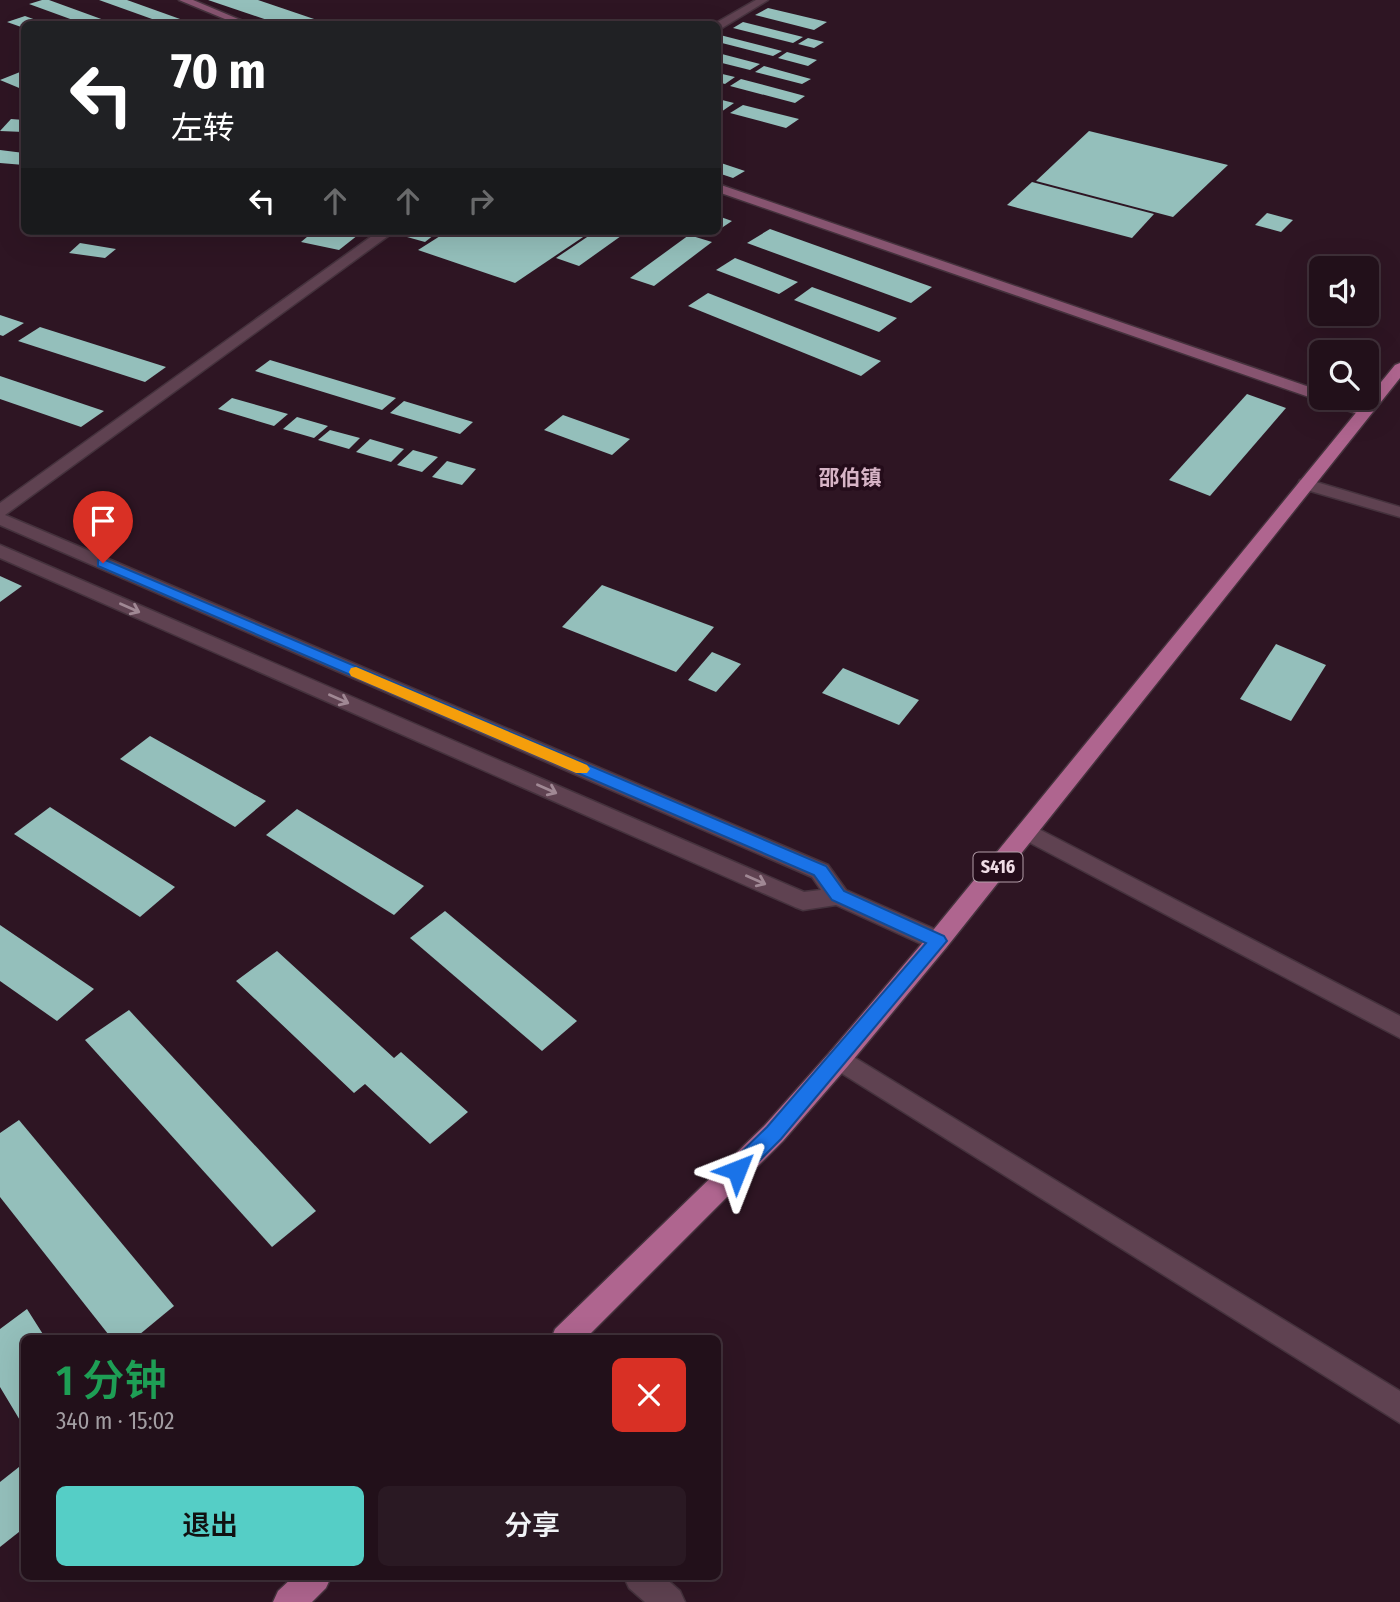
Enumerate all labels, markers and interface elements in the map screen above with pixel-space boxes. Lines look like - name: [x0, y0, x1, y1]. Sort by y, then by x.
- text: 70 m: [171, 42, 266, 101]
- icon: left: [56, 49, 147, 140]
- text: 左转: [171, 109, 235, 147]
- icon: left: [243, 182, 281, 220]
- icon: ahead: [316, 182, 354, 220]
- icon: ahead: [389, 182, 427, 220]
- icon: right: [462, 182, 500, 220]
- map controls: [1309, 256, 1379, 410]
- button: sound: [1309, 256, 1379, 326]
- button: search: [1309, 340, 1379, 410]
- district label: 邵伯镇: [819, 465, 882, 491]
- pin: [73, 491, 133, 563]
- icon: arrive: [84, 502, 122, 540]
- one-way arrow: [119, 602, 140, 615]
- one-way arrow: [327, 693, 349, 706]
- one-way arrow: [536, 784, 557, 797]
- road number: S416: [974, 852, 1023, 882]
- one-way arrow: [744, 874, 766, 887]
- position arrow: [700, 1133, 774, 1207]
- text: 1 分钟: [56, 1356, 167, 1406]
- button: close: [612, 1358, 686, 1432]
- text: 340 m · 15:02: [56, 1407, 174, 1435]
- button: 退出: [56, 1486, 364, 1566]
- button: 分享: [378, 1486, 686, 1566]

